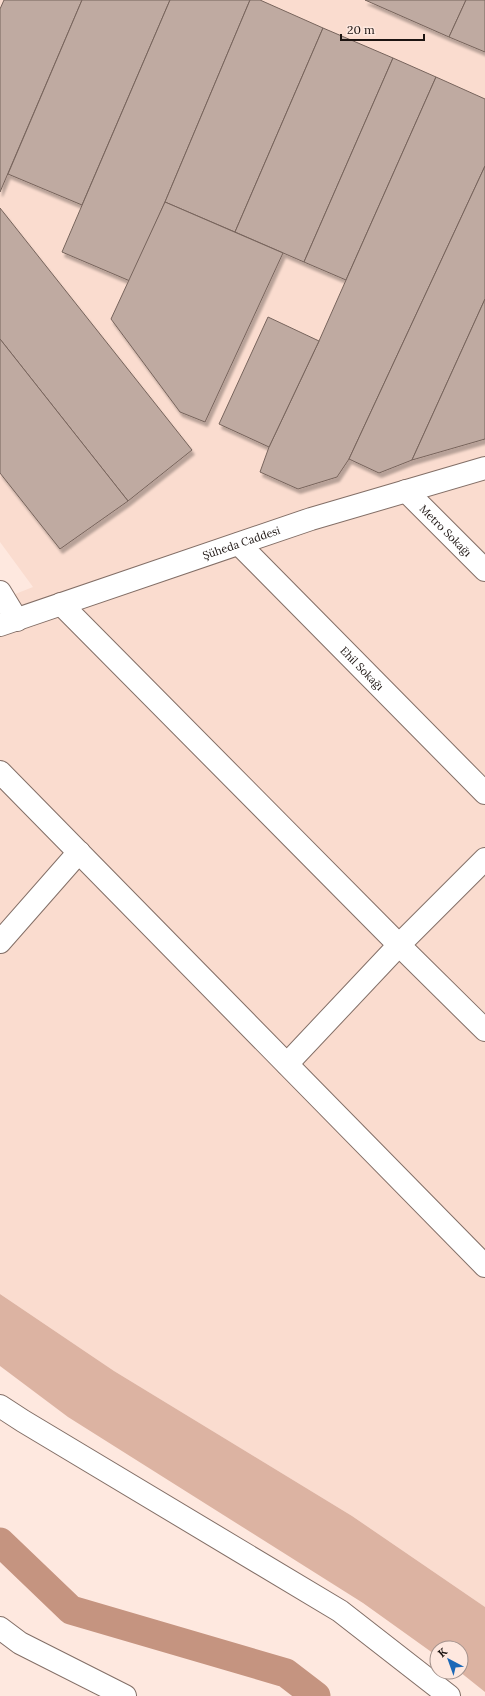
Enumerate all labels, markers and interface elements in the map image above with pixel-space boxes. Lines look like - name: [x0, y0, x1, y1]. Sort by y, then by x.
- scale bar: [341, 16, 424, 42]
- text: 20 m: [347, 22, 375, 37]
- street label: Metro Sokağı: [417, 502, 475, 560]
- street label: Şüheda Caddesi: [201, 523, 282, 562]
- street label: Ehil Sokağı: [337, 644, 387, 693]
- north arrow: [429, 1640, 469, 1680]
- text: K: [435, 1644, 450, 1660]

